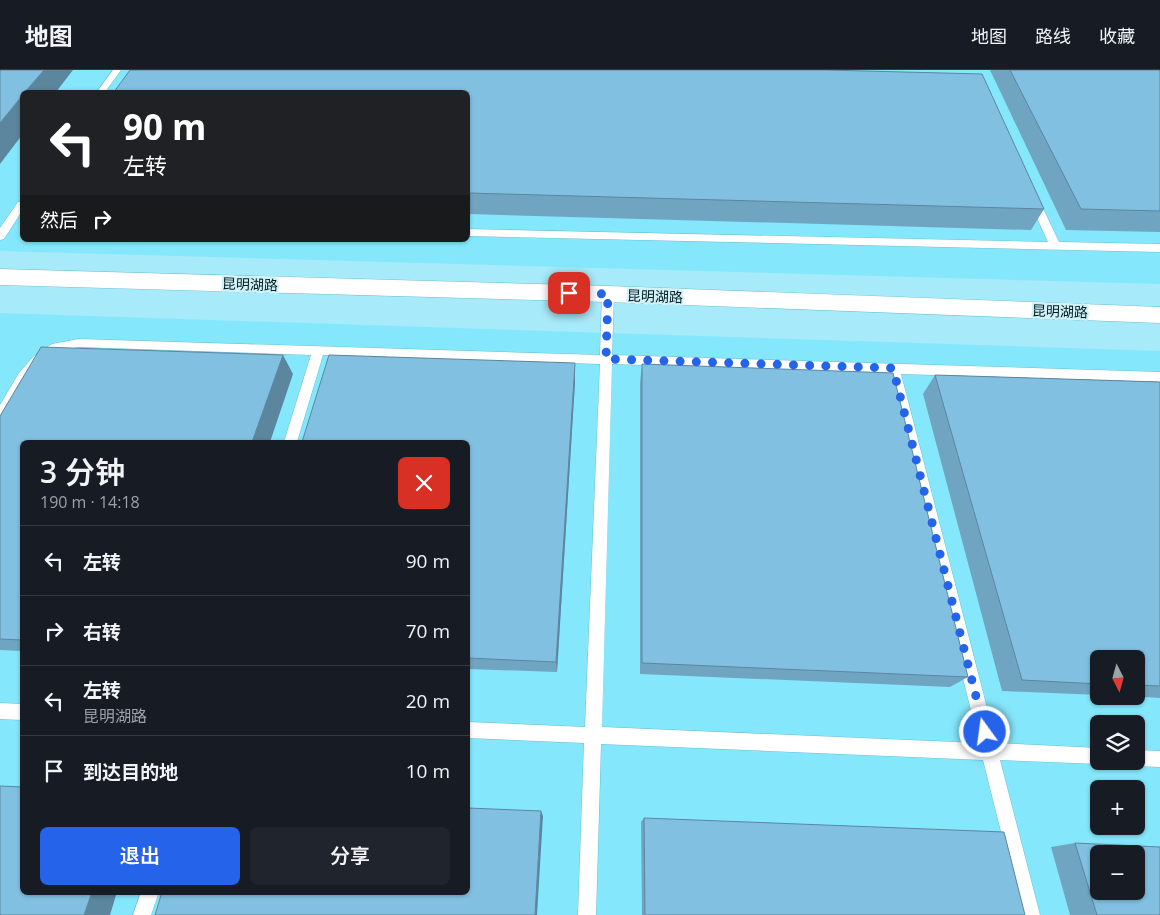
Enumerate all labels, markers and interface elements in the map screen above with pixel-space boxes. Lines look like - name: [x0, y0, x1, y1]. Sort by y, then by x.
- text: 地图: [25, 19, 73, 52]
- text: 地图: [971, 24, 1007, 48]
- text: 路线: [1035, 24, 1071, 48]
- text: 收藏: [1099, 24, 1135, 48]
- text: 90 m: [123, 103, 206, 150]
- icon: left: [40, 110, 105, 175]
- text: 左转: [123, 150, 167, 180]
- icon: right: [88, 205, 116, 233]
- text: 然后: [40, 207, 78, 233]
- pin: [548, 272, 590, 314]
- street label: 昆明湖路: [222, 274, 278, 294]
- icon: arrive: [555, 279, 583, 307]
- street label: 昆明湖路: [627, 286, 683, 306]
- street label: 昆明湖路: [1032, 301, 1088, 321]
- text: 3 分钟: [40, 451, 125, 492]
- button: close: [398, 457, 450, 509]
- text: 190 m · 14:18: [40, 491, 140, 513]
- icon: left: [40, 547, 68, 575]
- text: 90 m: [406, 548, 450, 574]
- text: 左转: [83, 549, 121, 575]
- icon: right: [40, 617, 68, 645]
- text: 70 m: [406, 618, 450, 644]
- text: 右转: [83, 619, 121, 645]
- north arrow: [1090, 650, 1145, 705]
- map controls: [1090, 650, 1145, 900]
- text: 左转: [83, 677, 121, 703]
- icon: left: [40, 687, 68, 715]
- text: 20 m: [406, 688, 450, 714]
- text: 昆明湖路: [83, 705, 147, 727]
- position arrow: [958, 705, 1010, 757]
- button: layers: [1090, 715, 1145, 770]
- icon: arrive: [40, 757, 68, 785]
- text: 10 m: [406, 758, 450, 784]
- text: 到达目的地: [83, 759, 178, 785]
- button: +: [1090, 780, 1145, 835]
- button: 退出: [40, 827, 240, 885]
- button: 分享: [250, 827, 450, 885]
- button: −: [1090, 845, 1145, 900]

